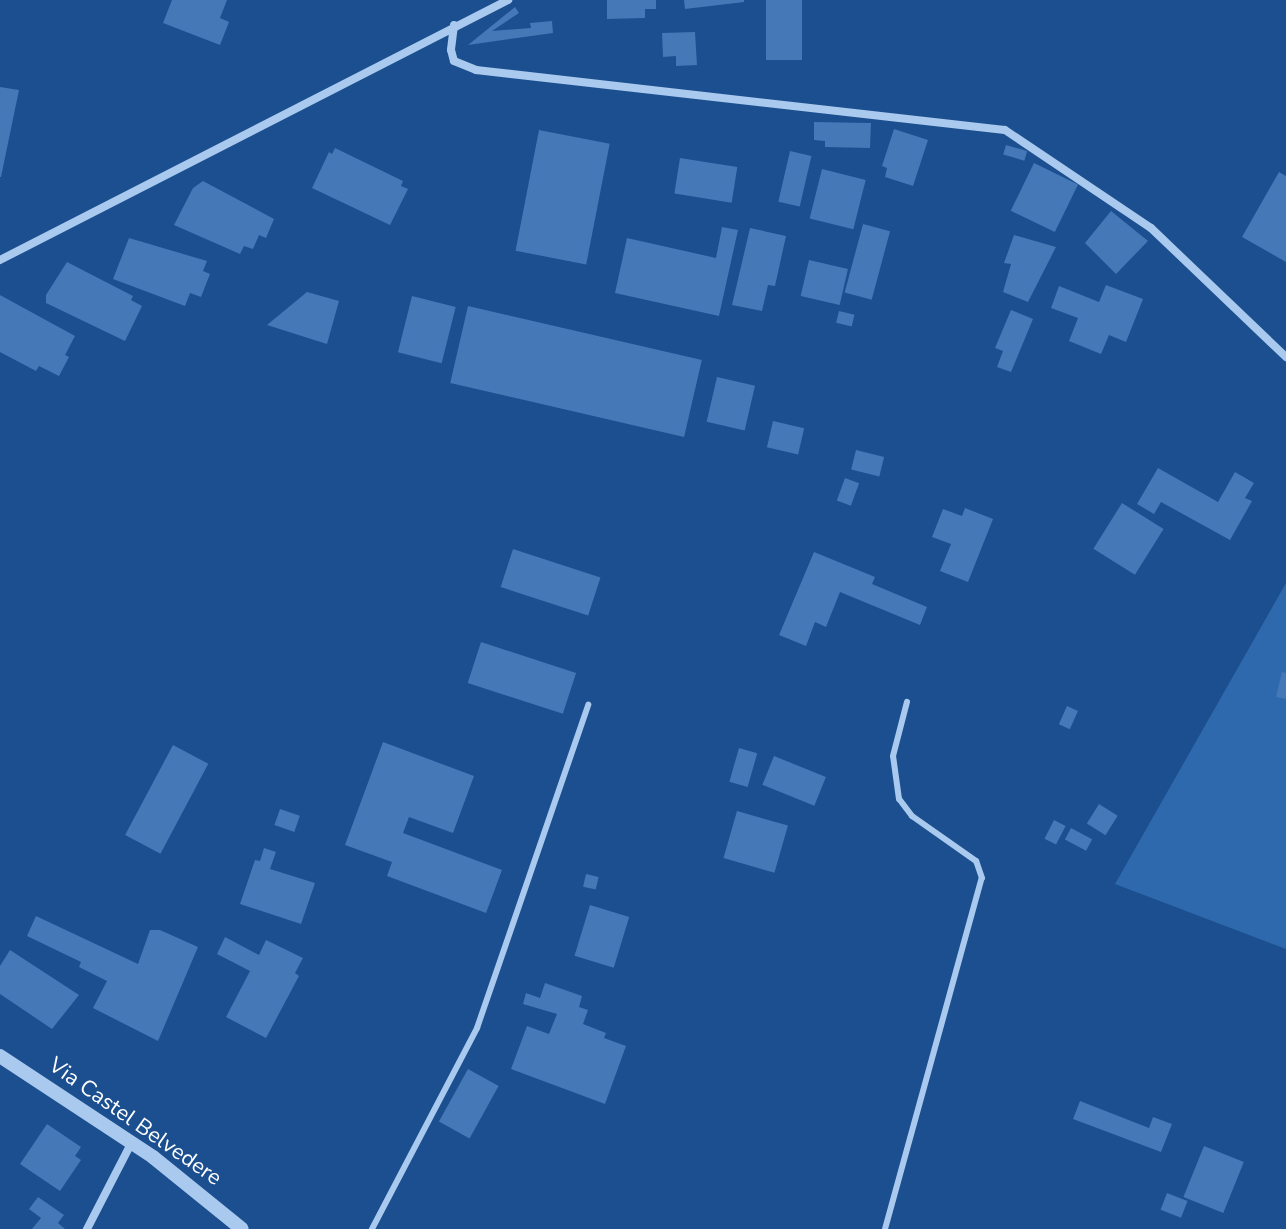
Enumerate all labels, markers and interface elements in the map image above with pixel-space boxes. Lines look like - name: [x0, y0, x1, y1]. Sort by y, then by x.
- street label: Via Castel Belvedere: [43, 1052, 227, 1192]

